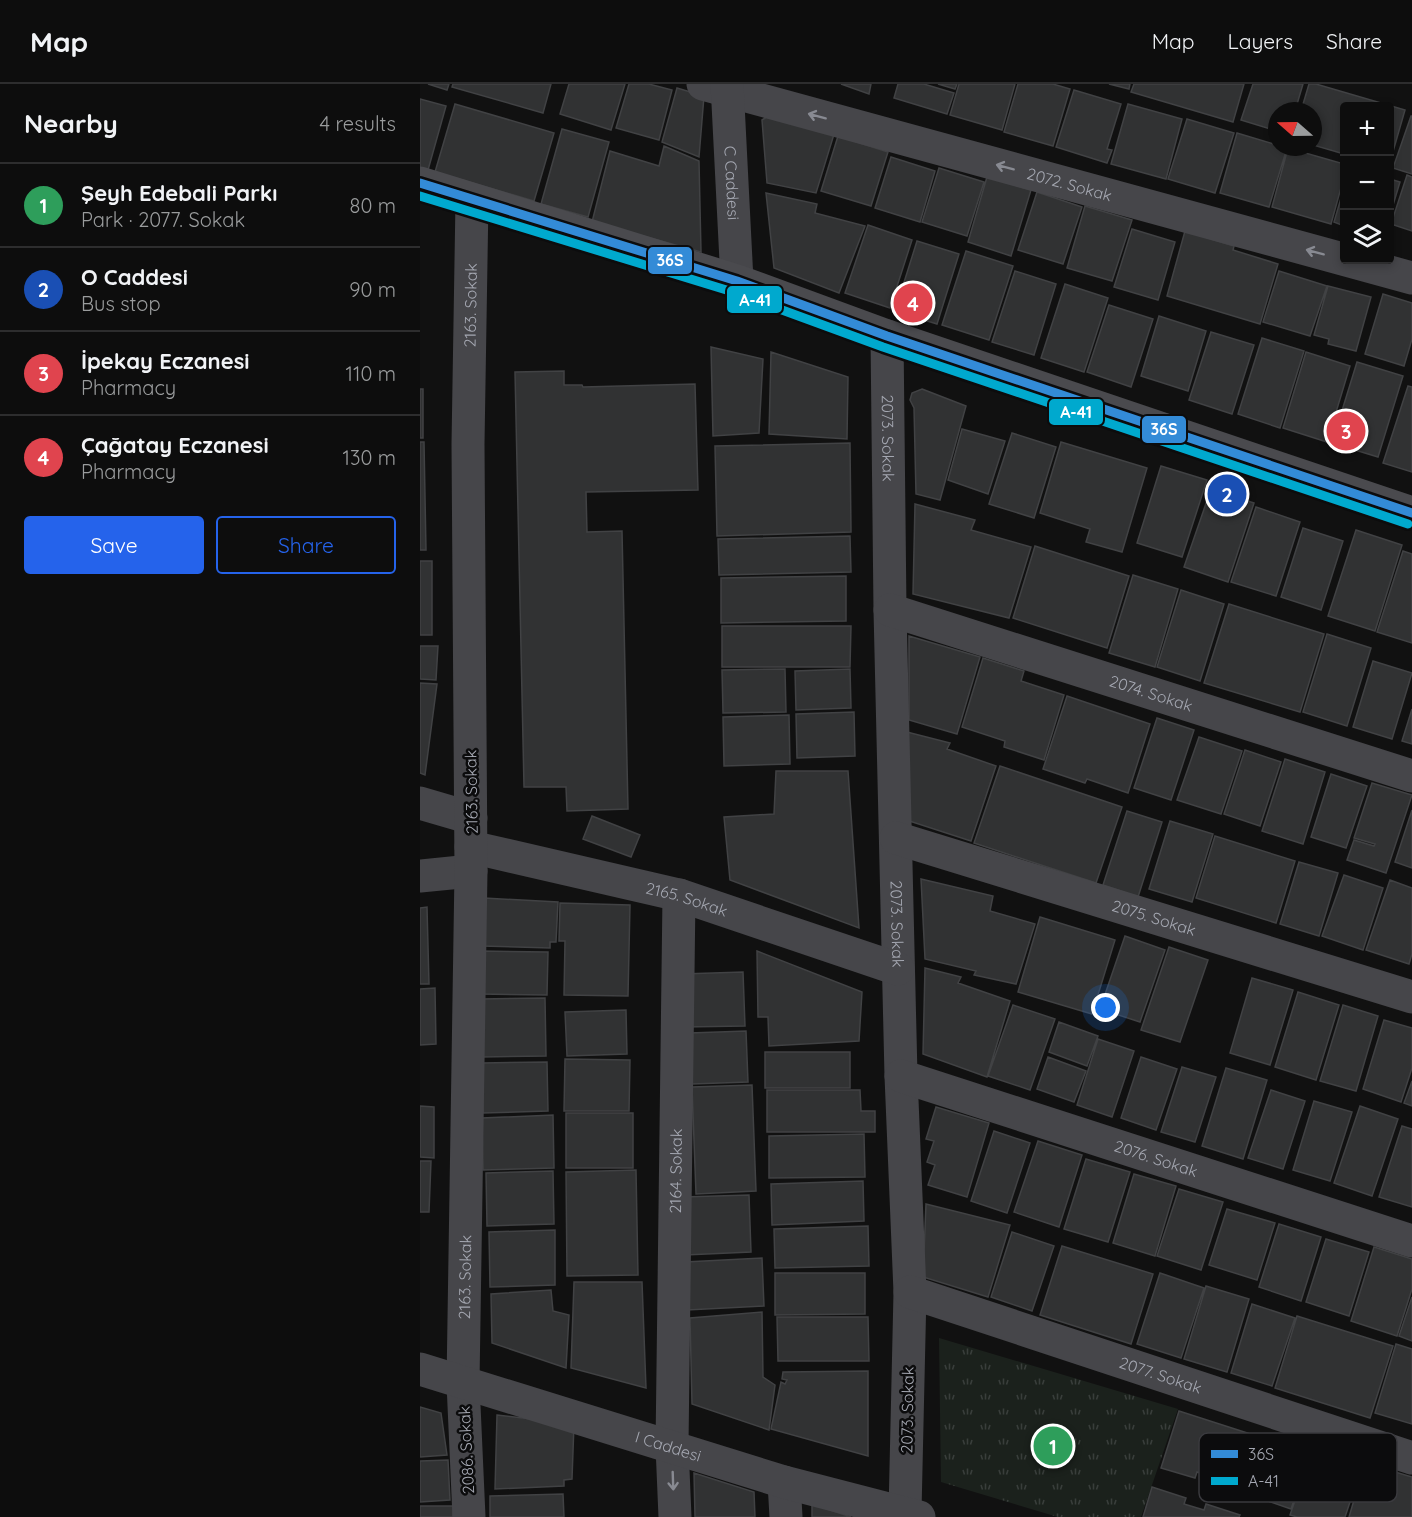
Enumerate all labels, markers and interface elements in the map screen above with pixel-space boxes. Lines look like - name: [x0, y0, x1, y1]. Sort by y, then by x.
- text: Map: [30, 24, 88, 59]
- text: Map: [1152, 28, 1195, 54]
- text: Layers: [1228, 28, 1293, 54]
- text: Share: [1326, 28, 1382, 54]
- north arrow: [1268, 102, 1322, 156]
- map controls: [1340, 102, 1394, 264]
- button: +: [1340, 102, 1394, 156]
- text: Nearby: [24, 107, 118, 140]
- one-way arrow: [808, 110, 827, 121]
- text: 4 results: [320, 111, 396, 136]
- street label: C Caddesi: [720, 145, 744, 221]
- button: −: [1340, 156, 1394, 210]
- one-way arrow: [996, 161, 1015, 172]
- street label: 2072. Sokak: [1025, 163, 1114, 205]
- text: Şeyh Edebali Parkı: [81, 179, 277, 207]
- text: 1: [40, 193, 47, 218]
- text: 80 m: [350, 193, 396, 218]
- text: Park · 2077. Sokak: [81, 207, 245, 232]
- button: layers: [1340, 210, 1394, 264]
- line badge: 36S: [647, 246, 693, 275]
- one-way arrow: [1306, 246, 1325, 257]
- text: 36S: [657, 250, 684, 270]
- text: O Caddesi: [81, 263, 188, 291]
- street label: 2163. Sokak: [460, 263, 481, 348]
- text: 2: [38, 277, 49, 302]
- text: 90 m: [349, 277, 396, 302]
- pin: 4: [894, 280, 932, 326]
- line badge: A-41: [726, 285, 783, 314]
- text: A-41: [739, 290, 771, 310]
- text: Bus stop: [81, 291, 161, 316]
- text: İpekay Eczanesi: [81, 347, 249, 375]
- text: 3: [38, 361, 49, 386]
- text: 110 m: [346, 361, 396, 386]
- text: Pharmacy: [81, 375, 176, 400]
- street label: 2073. Sokak: [878, 394, 899, 482]
- line badge: A-41: [1048, 398, 1104, 426]
- text: A-41: [1060, 402, 1092, 422]
- pin: 3: [1326, 408, 1366, 454]
- line badge: 36S: [1141, 415, 1187, 444]
- text: 36S: [1151, 419, 1178, 439]
- text: Çağatay Eczanesi: [81, 431, 269, 459]
- text: 4: [38, 445, 49, 470]
- text: 130 m: [343, 445, 396, 470]
- text: Pharmacy: [81, 459, 176, 484]
- pin: 2: [1208, 472, 1246, 516]
- button: Save: [24, 516, 204, 574]
- button: Share: [216, 516, 396, 574]
- street label: 2074. Sokak: [1107, 670, 1195, 716]
- street label: 2163. Sokak: [460, 750, 482, 834]
- street label: 2165. Sokak: [644, 878, 730, 921]
- street label: 2073. Sokak: [886, 880, 908, 968]
- street label: 2075. Sokak: [1110, 895, 1198, 940]
- your location: [1091, 993, 1120, 1022]
- street label: 2164. Sokak: [665, 1129, 686, 1214]
- street label: 2076. Sokak: [1112, 1136, 1200, 1181]
- street label: 2163. Sokak: [454, 1235, 475, 1320]
- street label: 2077. Sokak: [1117, 1352, 1204, 1398]
- street label: 2073. Sokak: [896, 1366, 918, 1454]
- street label: 2086. Sokak: [454, 1405, 478, 1495]
- pin: 1: [1034, 1424, 1072, 1468]
- street label: I Caddesi: [633, 1426, 704, 1466]
- legend: [1199, 1433, 1397, 1502]
- text: 36S: [1248, 1444, 1274, 1464]
- one-way arrow: [668, 1471, 679, 1491]
- text: A-41: [1248, 1471, 1279, 1491]

